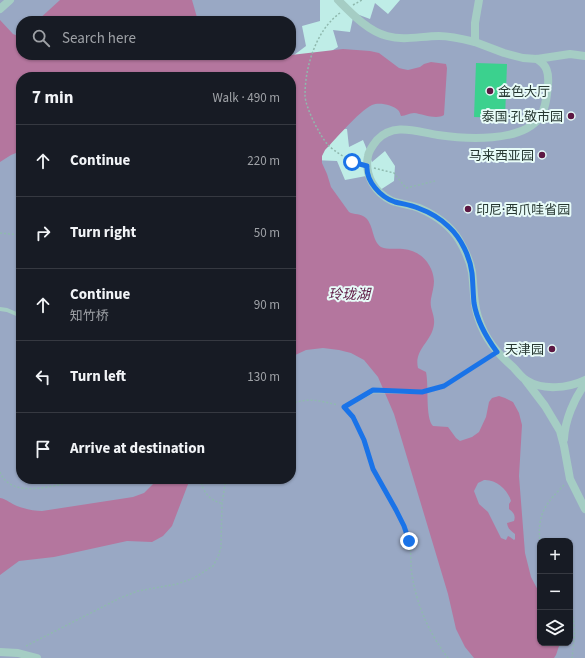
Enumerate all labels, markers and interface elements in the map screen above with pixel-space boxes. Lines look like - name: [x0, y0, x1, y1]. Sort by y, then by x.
- search box: [16, 16, 296, 60]
- icon: search: [30, 27, 52, 49]
- text: Search here: [62, 28, 136, 49]
- place label: 金色大厅: [498, 83, 550, 101]
- text: 7 min: [32, 86, 73, 110]
- marker: 金色大厅: [485, 86, 495, 96]
- text: Walk · 490 m: [212, 89, 280, 107]
- place label: 泰国·孔敬市园: [482, 108, 563, 126]
- marker: 泰国·孔敬市园: [566, 111, 576, 121]
- place label: 马来西亚园: [469, 147, 534, 165]
- icon: ahead: [32, 150, 54, 172]
- text: Continue: [70, 150, 130, 171]
- marker: 马来西亚园: [537, 150, 547, 160]
- text: 220 m: [247, 152, 280, 170]
- route start: [343, 153, 361, 171]
- place label: 印尼·西爪哇省园: [476, 201, 570, 219]
- marker: 印尼·西爪哇省园: [463, 204, 473, 214]
- icon: right: [32, 222, 54, 244]
- text: Turn right: [70, 222, 136, 243]
- text: 50 m: [254, 224, 280, 242]
- text: Continue: [70, 284, 130, 305]
- water label: 玲珑湖: [328, 285, 372, 305]
- icon: ahead: [32, 294, 54, 316]
- text: 90 m: [254, 296, 280, 314]
- text: 知竹桥: [70, 307, 109, 325]
- place label: 天津园: [505, 341, 544, 359]
- marker: 天津园: [547, 344, 557, 354]
- icon: left: [32, 366, 54, 388]
- text: Turn left: [70, 366, 126, 387]
- text: 130 m: [247, 368, 280, 386]
- icon: arrive: [32, 438, 54, 460]
- text: Arrive at destination: [70, 438, 205, 459]
- route end: [400, 532, 418, 550]
- map controls: [537, 538, 573, 646]
- button: +: [537, 538, 573, 574]
- button: −: [537, 574, 573, 610]
- button: layers: [537, 610, 573, 646]

